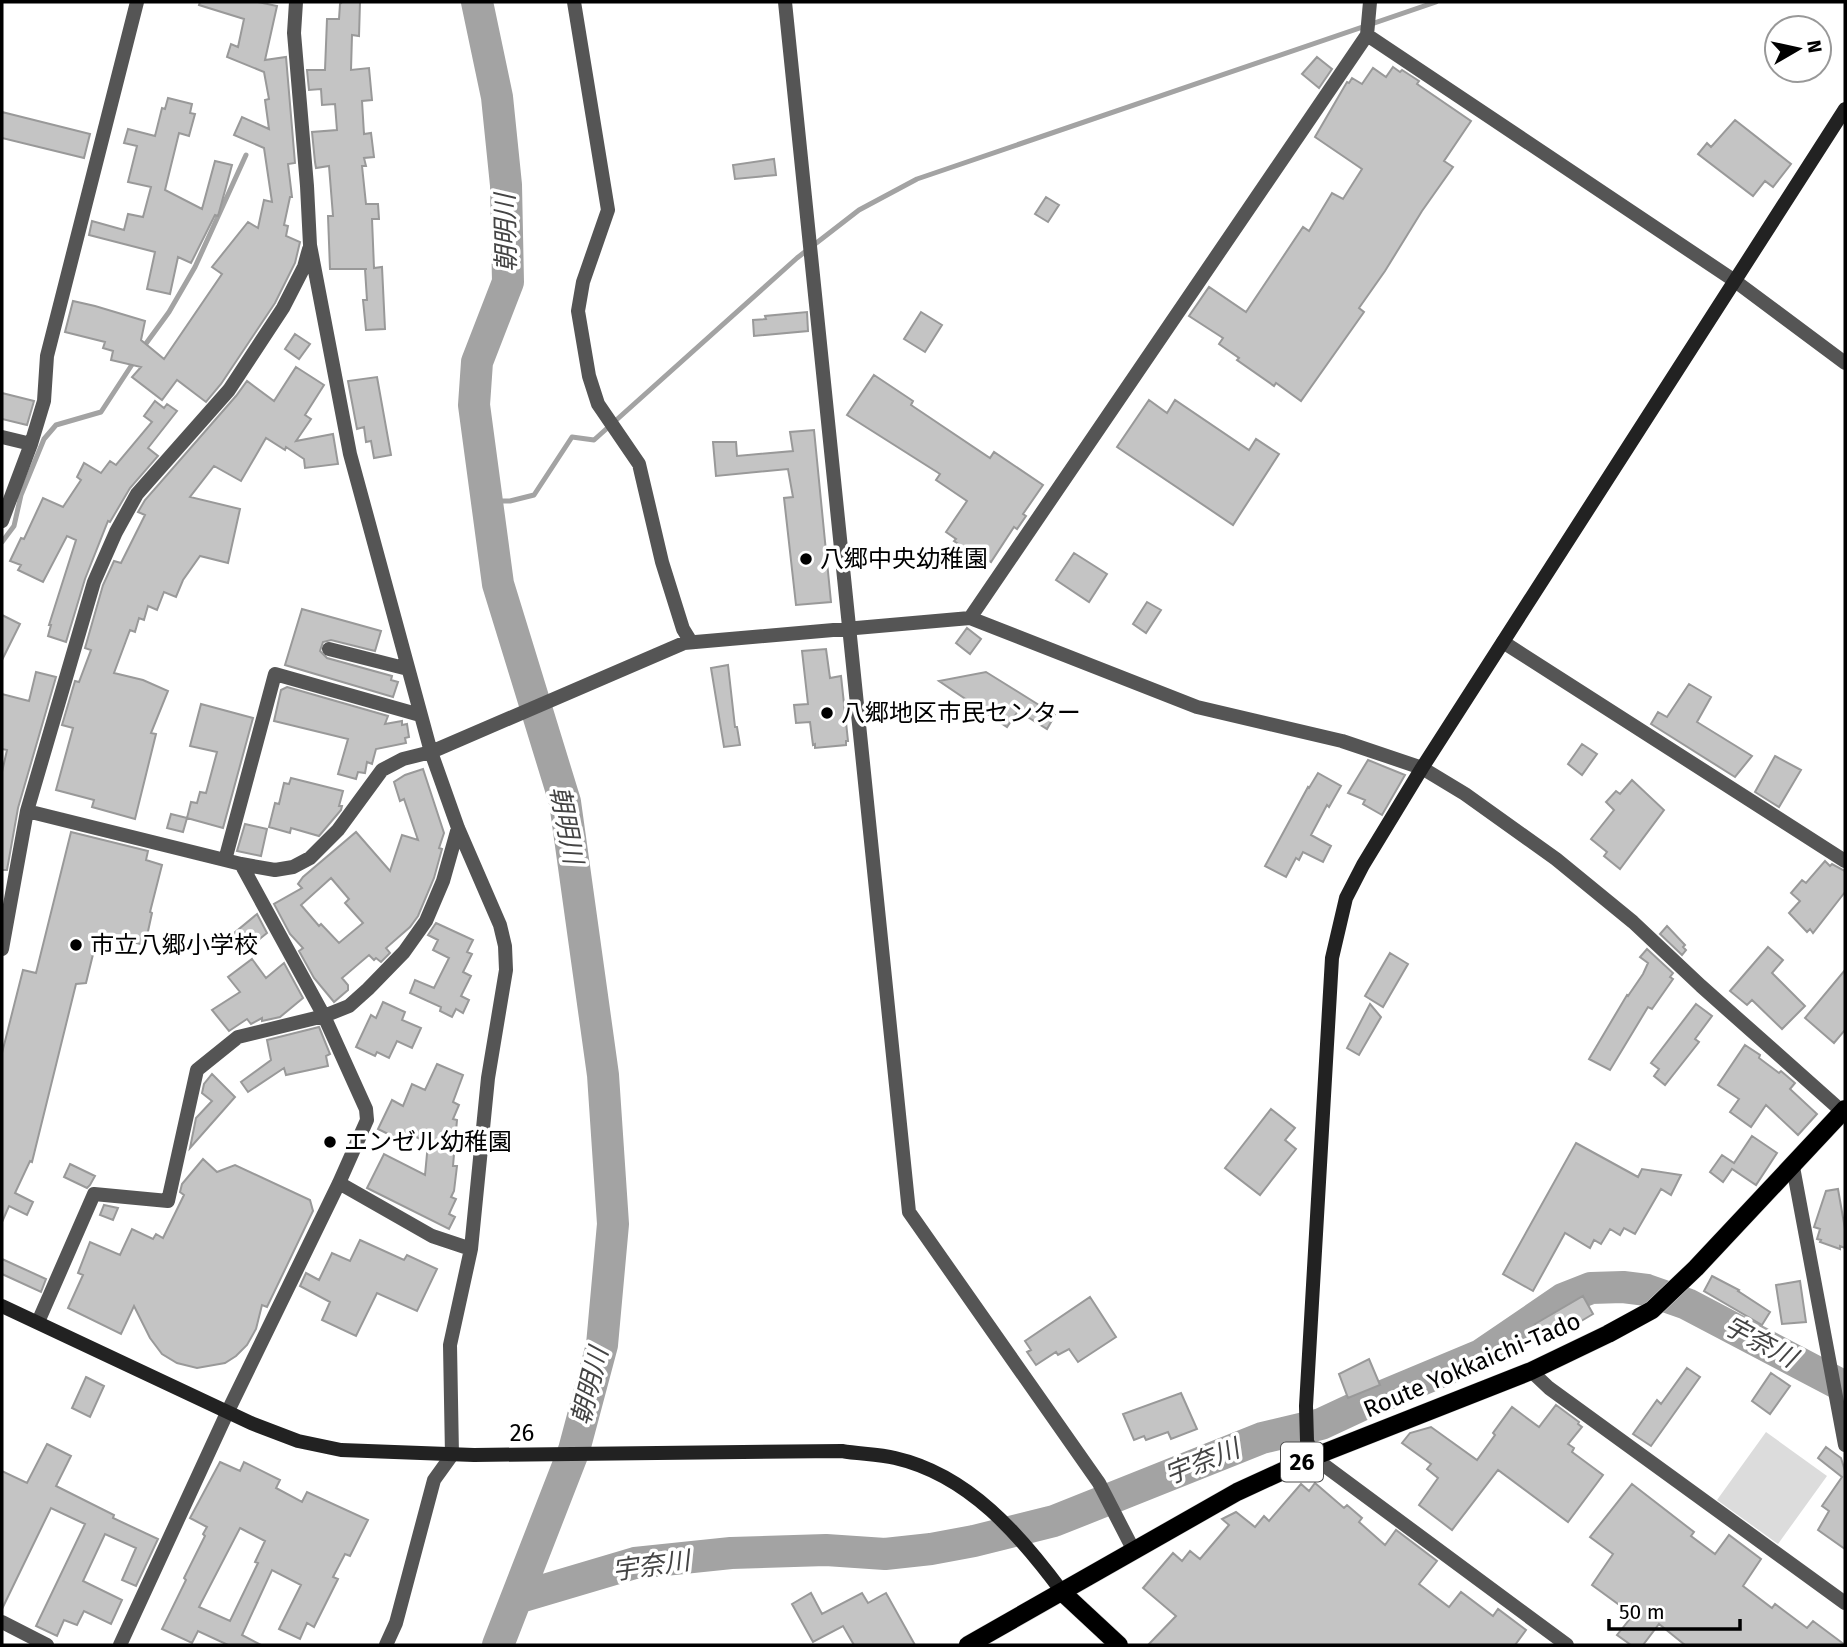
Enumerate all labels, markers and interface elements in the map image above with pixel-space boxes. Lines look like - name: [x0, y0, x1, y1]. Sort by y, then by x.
- north arrow: [1763, 14, 1833, 84]
- text: N: [1802, 38, 1827, 54]
- water label: 朝明川: [490, 191, 522, 272]
- place label: 八郷中央幼稚園: [820, 545, 988, 573]
- marker: 八郷中央幼稚園: [798, 551, 814, 567]
- place label: 八郷地区市民センター: [841, 699, 1081, 727]
- marker: 八郷地区市民センター: [819, 705, 835, 721]
- water label: 朝明川: [543, 784, 589, 869]
- place label: 市立八郷小学校: [90, 931, 258, 959]
- marker: 市立八郷小学校: [68, 937, 84, 953]
- place label: エンゼル幼稚園: [344, 1128, 512, 1156]
- marker: エンゼル幼稚園: [322, 1134, 338, 1150]
- street label: Route Yokkaichi-Tado: [1359, 1307, 1585, 1423]
- water label: 宇奈川: [1718, 1310, 1804, 1375]
- water label: 朝明川: [566, 1342, 615, 1428]
- street label: 26: [510, 1419, 534, 1447]
- water label: 宇奈川: [1160, 1432, 1247, 1491]
- road number: 26: [1281, 1442, 1323, 1482]
- water label: 宇奈川: [610, 1545, 695, 1587]
- scale bar: [1609, 1588, 1740, 1632]
- text: 50 m: [1619, 1599, 1665, 1625]

